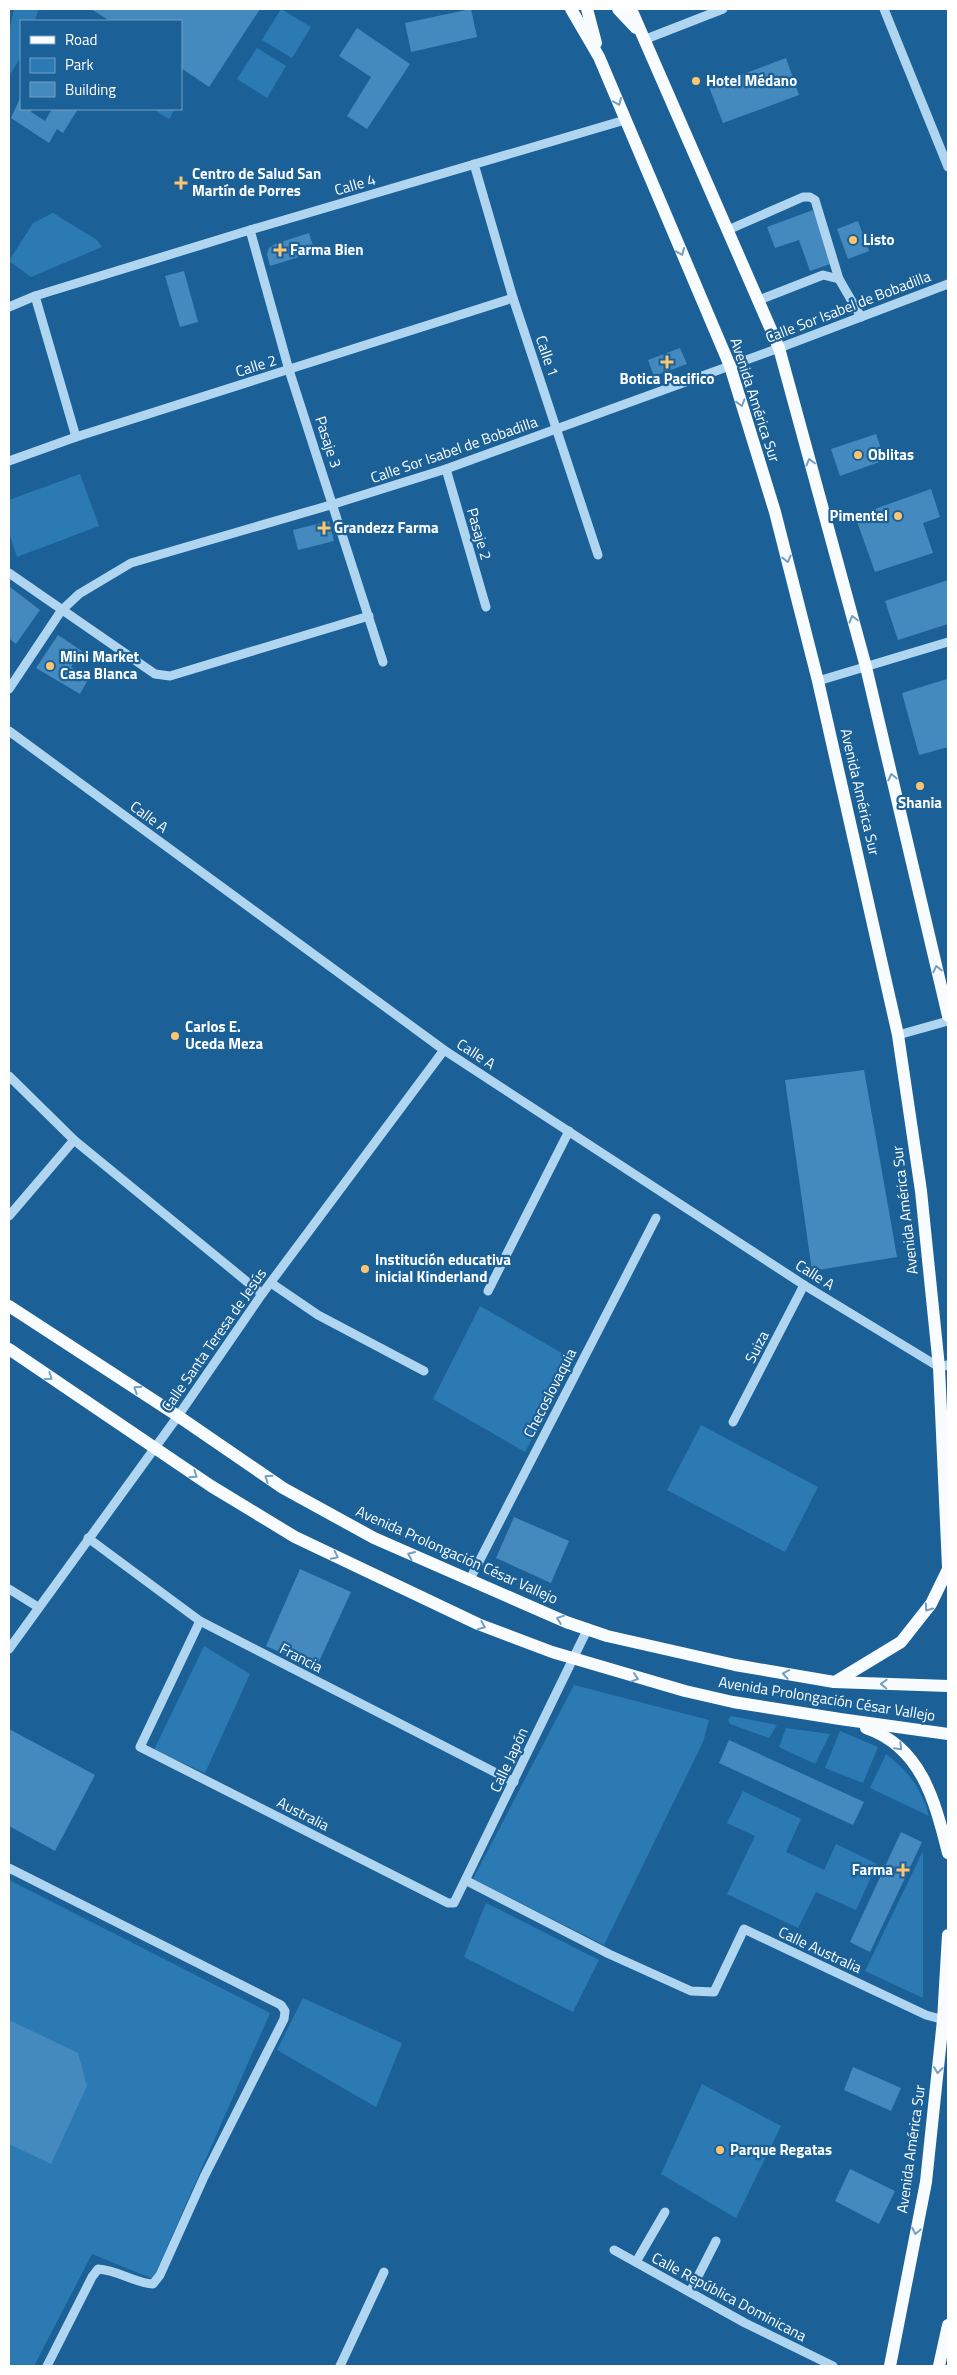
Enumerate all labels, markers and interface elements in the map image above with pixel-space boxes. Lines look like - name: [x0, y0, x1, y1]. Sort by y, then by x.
- legend: [20, 20, 182, 110]
- text: Road: [65, 28, 97, 51]
- text: Park: [65, 53, 94, 76]
- place label: Hotel Médano: [706, 69, 797, 92]
- marker: Hotel Médano: [690, 75, 702, 87]
- text: Building: [65, 78, 116, 101]
- one-way arrow: [611, 97, 622, 106]
- place label: Centro de Salud San Martín de Porres: [192, 162, 321, 202]
- street label: Calle 4: [332, 168, 378, 201]
- marker: Centro de Salud San Martín de Porres: [174, 176, 188, 190]
- place label: Listo: [863, 228, 894, 251]
- marker: Listo: [847, 234, 859, 246]
- place label: Farma Bien: [290, 238, 363, 261]
- marker: Farma Bien: [274, 244, 286, 256]
- one-way arrow: [675, 247, 686, 256]
- street label: Calle Sor Isabel de Bobadilla: [762, 264, 934, 349]
- street label: Calle 1: [530, 332, 565, 379]
- street label: Avenida América Sur: [725, 335, 786, 465]
- street label: Calle 2: [232, 348, 279, 383]
- marker: Botica Pacifico: [661, 356, 673, 368]
- place label: Botica Pacifico: [620, 367, 714, 390]
- one-way arrow: [735, 398, 745, 407]
- street label: Calle Sor Isabel de Bobadilla: [367, 410, 541, 489]
- street label: Pasaje 3: [309, 413, 348, 471]
- place label: Oblitas: [868, 443, 914, 466]
- marker: Oblitas: [852, 449, 864, 461]
- one-way arrow: [806, 459, 816, 467]
- place label: Pimentel: [830, 504, 888, 527]
- street label: Pasaje 2: [461, 505, 498, 563]
- marker: Pimentel: [892, 510, 904, 522]
- place label: Grandezz Farma: [334, 516, 439, 539]
- marker: Grandezz Farma: [318, 522, 330, 534]
- one-way arrow: [781, 554, 792, 563]
- one-way arrow: [848, 615, 859, 623]
- place label: Mini Market Casa Blanca: [60, 645, 140, 685]
- marker: Mini Market Casa Blanca: [44, 660, 56, 672]
- street label: Avenida América Sur: [835, 726, 886, 858]
- one-way arrow: [887, 772, 898, 781]
- marker: Shania: [914, 780, 926, 792]
- place label: Shania: [898, 791, 942, 814]
- street label: Calle A: [125, 795, 173, 838]
- one-way arrow: [932, 965, 943, 973]
- place label: Carlos E. Uceda Meza: [185, 1015, 263, 1055]
- marker: Carlos E. Uceda Meza: [169, 1030, 181, 1042]
- street label: Calle A: [452, 1032, 500, 1075]
- street label: Avenida América Sur: [885, 1144, 924, 1276]
- place label: Institución educativa inicial Kinderland: [375, 1248, 511, 1288]
- street label: Calle A: [791, 1254, 839, 1296]
- street label: Calle Santa Teresa de Jesús: [155, 1263, 272, 1416]
- marker: Institución educativa inicial Kinderland: [359, 1263, 371, 1275]
- street label: Suiza: [739, 1326, 775, 1367]
- street label: Checoslovaquia: [517, 1344, 582, 1442]
- one-way arrow: [43, 1371, 53, 1380]
- one-way arrow: [133, 1386, 142, 1395]
- one-way arrow: [188, 1469, 198, 1478]
- one-way arrow: [265, 1475, 274, 1484]
- street label: Avenida Prolongación César Vallejo: [352, 1499, 562, 1610]
- one-way arrow: [330, 1550, 339, 1560]
- one-way arrow: [407, 1551, 416, 1561]
- one-way arrow: [925, 1602, 934, 1611]
- one-way arrow: [556, 1615, 565, 1626]
- one-way arrow: [477, 1620, 485, 1630]
- street label: Francia: [276, 1637, 327, 1678]
- one-way arrow: [781, 1669, 790, 1679]
- street label: Avenida Prolongación César Vallejo: [717, 1670, 937, 1727]
- one-way arrow: [631, 1672, 639, 1682]
- one-way arrow: [879, 1679, 887, 1690]
- street label: Calle Japón: [483, 1724, 534, 1796]
- one-way arrow: [893, 1741, 902, 1750]
- street label: Australia: [273, 1791, 334, 1837]
- place label: Farma: [852, 1858, 893, 1881]
- marker: Farma: [897, 1864, 909, 1876]
- street label: Calle Australia: [775, 1920, 866, 1979]
- one-way arrow: [933, 2067, 944, 2075]
- street label: Avenida América Sur: [890, 2083, 931, 2215]
- place label: Parque Regatas: [730, 2138, 832, 2161]
- marker: Parque Regatas: [714, 2144, 726, 2156]
- one-way arrow: [911, 2227, 922, 2236]
- street label: Calle República Dominicana: [648, 2246, 811, 2347]

